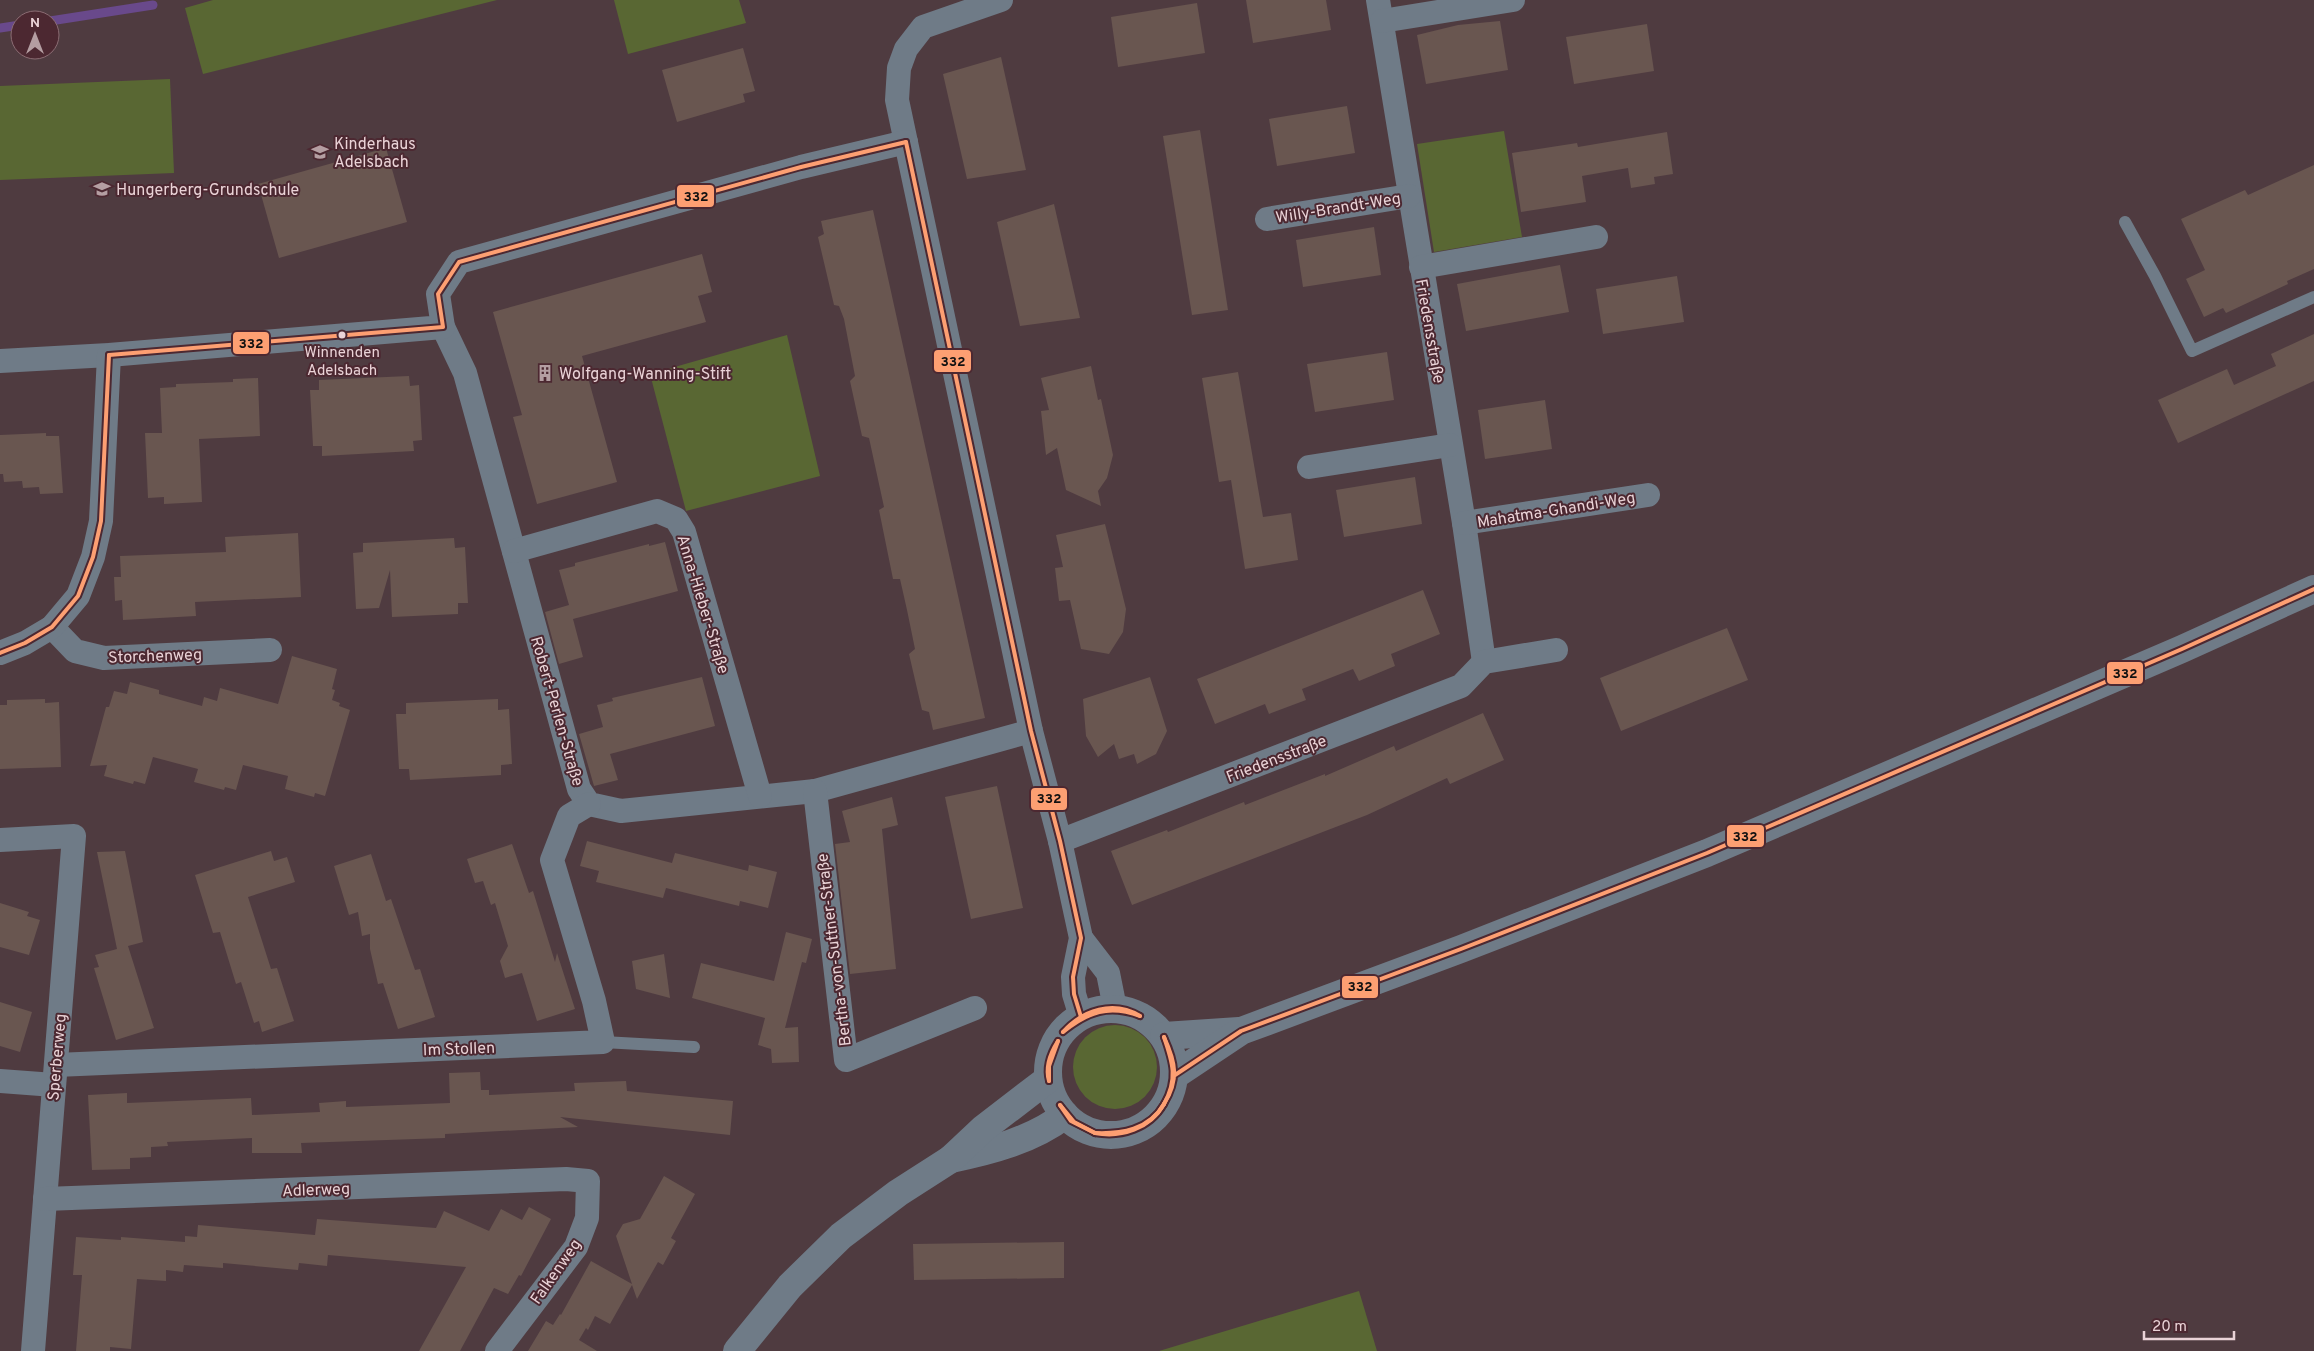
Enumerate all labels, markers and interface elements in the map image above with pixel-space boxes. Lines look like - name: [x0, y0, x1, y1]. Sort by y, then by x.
- north arrow: [10, 10, 60, 60]
- text: N: [30, 15, 40, 32]
- place label: Kinderhaus Adelsbach: [334, 135, 416, 173]
- school or university icon: Kinderhaus Adelsbach: [310, 142, 330, 162]
- school or university icon: Hungerberg-Grundschule: [92, 179, 112, 199]
- place label: Hungerberg-Grundschule: [116, 181, 299, 201]
- line badge: 332: [676, 184, 715, 208]
- text: 332: [683, 189, 709, 206]
- street label: Willy-Brandt-Weg: [1274, 189, 1402, 229]
- street label: Friedensstraße: [1410, 278, 1448, 385]
- marker: Winnenden Adelsbach: [337, 330, 347, 340]
- line badge: 332: [232, 331, 270, 355]
- text: 332: [238, 336, 264, 353]
- place label: Winnenden Adelsbach: [304, 344, 380, 381]
- line badge: 332: [933, 349, 972, 373]
- text: 332: [940, 354, 966, 371]
- building icon: Wolfgang-Wanning-Stift: [535, 363, 555, 383]
- place label: Wolfgang-Wanning-Stift: [559, 365, 731, 385]
- street label: Mahatma-Ghandi-Weg: [1476, 489, 1637, 533]
- street label: Anna-Hieber-Straße: [671, 533, 733, 677]
- street label: Robert-Perlen-Straße: [525, 634, 587, 789]
- street label: Storchenweg: [108, 645, 202, 669]
- line badge: 332: [2106, 661, 2144, 685]
- text: 332: [2112, 666, 2138, 683]
- street label: Friedensstraße: [1224, 732, 1330, 788]
- line badge: 332: [1030, 787, 1068, 811]
- text: 332: [1036, 791, 1062, 808]
- line badge: 332: [1726, 824, 1765, 848]
- text: 332: [1732, 829, 1758, 846]
- street label: Bertha-von-Suttner-Straße: [813, 852, 857, 1047]
- line badge: 332: [1341, 975, 1379, 999]
- text: 332: [1347, 979, 1373, 996]
- street label: Sperberweg: [44, 1013, 72, 1102]
- street label: Im Stollen: [423, 1039, 496, 1061]
- street label: Adlerweg: [282, 1180, 350, 1202]
- street label: Falkenweg: [527, 1236, 586, 1309]
- scale bar: [2144, 1308, 2234, 1340]
- text: 20 m: [2152, 1318, 2187, 1337]

